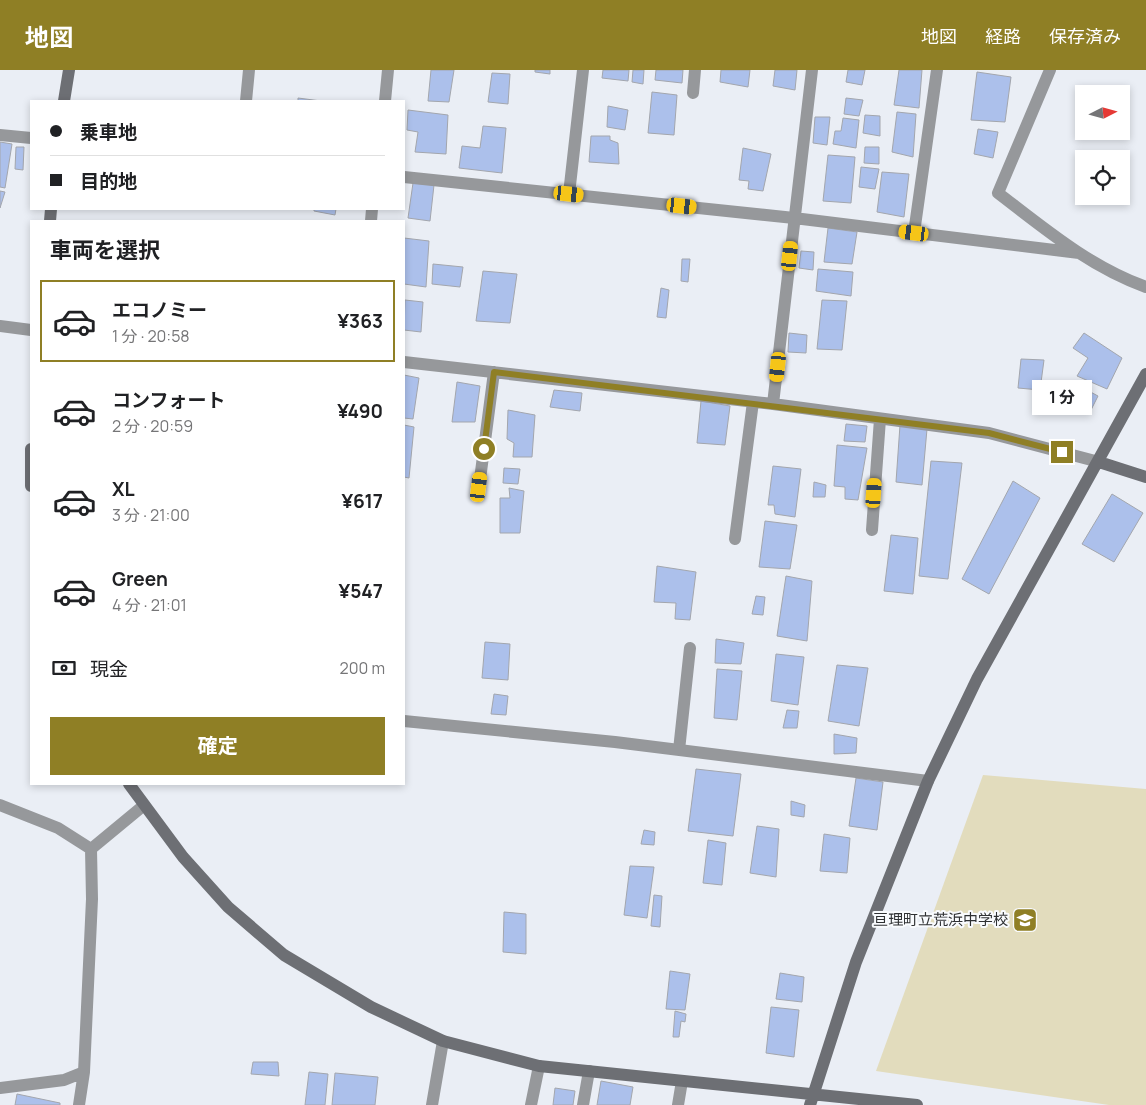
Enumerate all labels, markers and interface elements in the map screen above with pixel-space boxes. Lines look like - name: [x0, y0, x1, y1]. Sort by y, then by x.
- text: 地図: [25, 20, 73, 53]
- text: 地図: [921, 24, 957, 48]
- text: 経路: [985, 24, 1021, 48]
- text: 保存済み: [1049, 24, 1121, 48]
- north arrow: [1075, 85, 1130, 140]
- map controls: [1075, 85, 1130, 205]
- text: 乗車地: [80, 119, 137, 145]
- button: locate: [1075, 150, 1130, 205]
- text: 目的地: [80, 168, 137, 194]
- car: [553, 185, 584, 203]
- car: [666, 197, 697, 215]
- car: [898, 224, 929, 242]
- text: 車両を選択: [50, 235, 160, 265]
- car: [780, 240, 799, 272]
- text: エコノミー: [112, 297, 207, 323]
- icon: car: [52, 299, 97, 344]
- text: ¥363: [337, 308, 383, 334]
- text: 1 分 · 20:58: [112, 325, 190, 347]
- car: [768, 351, 787, 383]
- callout: 1 分: [1032, 380, 1092, 414]
- text: 1 分: [1049, 386, 1075, 408]
- text: コンフォート: [112, 387, 225, 413]
- icon: car: [52, 389, 97, 434]
- text: ¥490: [337, 398, 383, 424]
- text: 2 分 · 20:59: [112, 415, 193, 437]
- route start: [473, 438, 495, 460]
- route end: [1051, 441, 1073, 463]
- car: [469, 471, 488, 503]
- text: XL: [112, 476, 135, 502]
- car: [865, 478, 882, 508]
- icon: car: [52, 479, 97, 524]
- text: ¥617: [341, 488, 383, 514]
- text: 3 分 · 21:00: [112, 504, 190, 526]
- text: Green: [112, 566, 168, 592]
- icon: car: [52, 569, 97, 614]
- text: ¥547: [339, 578, 383, 604]
- text: 4 分 · 21:01: [112, 594, 187, 616]
- icon: cash: [50, 654, 78, 682]
- text: 現金: [90, 656, 128, 682]
- text: 200 m: [340, 657, 385, 679]
- button: 確定: [50, 717, 385, 775]
- school or university icon: 亘理町立荒浜中学校: [1012, 907, 1038, 933]
- place label: 亘理町立荒浜中学校: [873, 909, 1008, 930]

